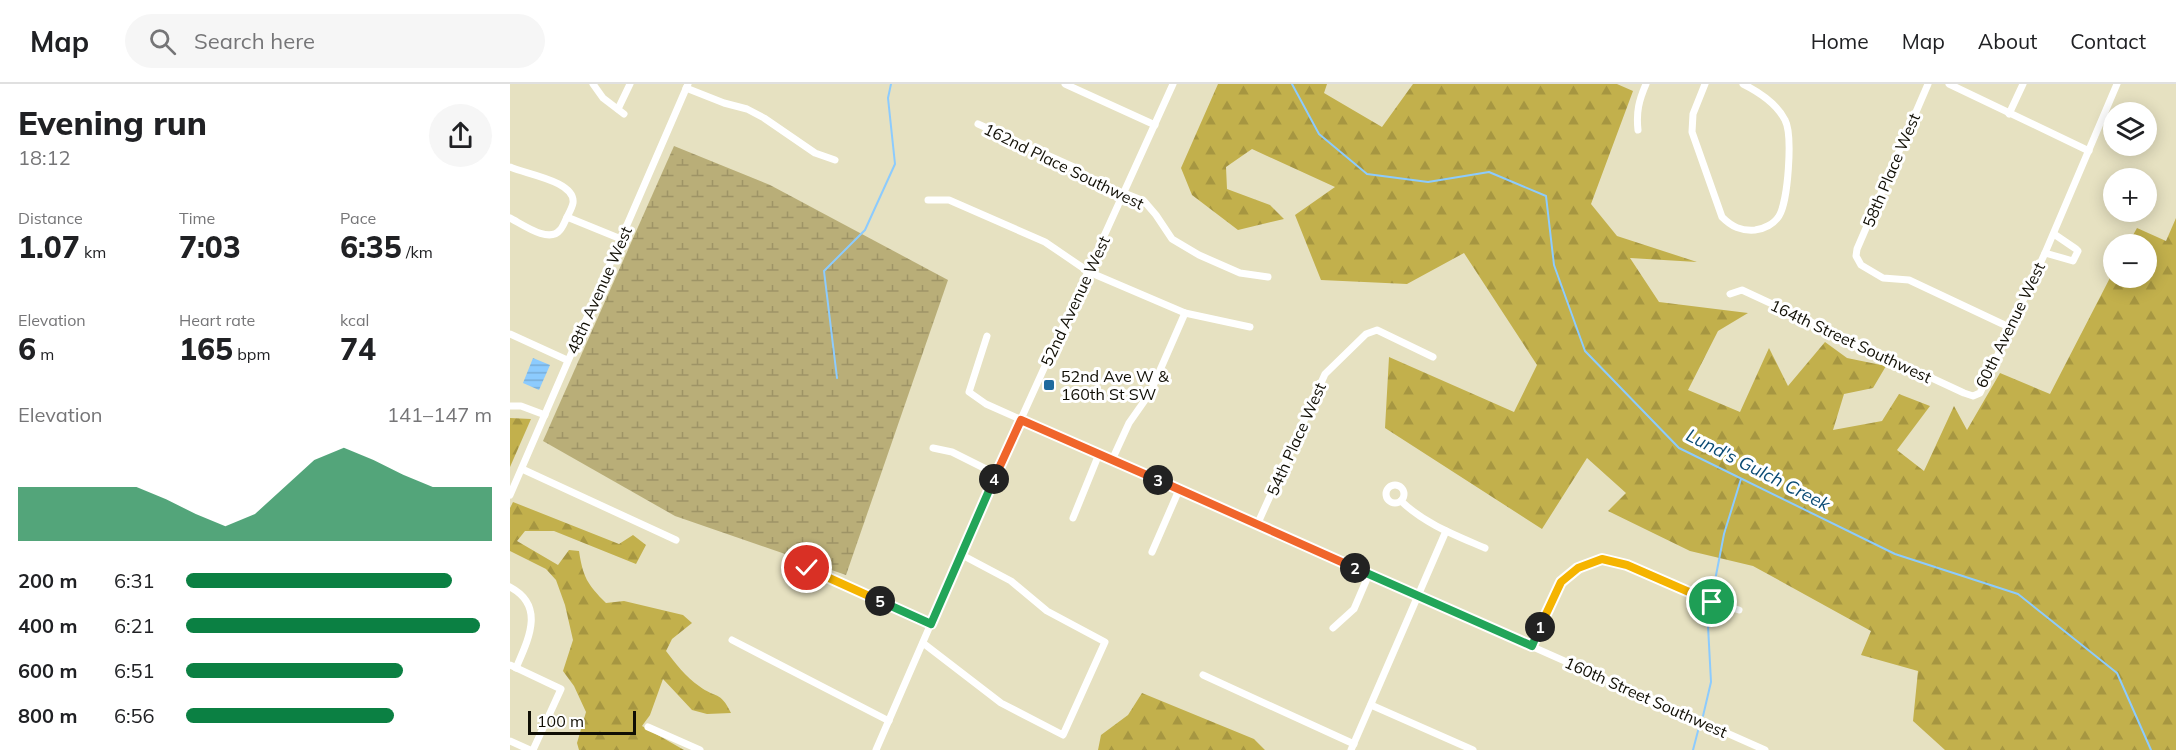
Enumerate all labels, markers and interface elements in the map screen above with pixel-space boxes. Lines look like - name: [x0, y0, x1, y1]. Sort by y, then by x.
- search box: [125, 14, 545, 68]
- text: Map: [30, 24, 89, 59]
- icon: search: [146, 25, 179, 58]
- text: Search here: [194, 27, 315, 55]
- text: Home: [1811, 28, 1869, 54]
- text: Map: [1902, 28, 1945, 54]
- text: About: [1978, 28, 2037, 54]
- text: Contact: [2070, 28, 2146, 54]
- text: Evening run: [18, 102, 207, 143]
- map controls: [2103, 102, 2157, 288]
- button: layers: [2103, 102, 2157, 156]
- button: share: [429, 104, 492, 167]
- street label: 58th Place West: [1858, 110, 1924, 230]
- street label: 162nd Place Southwest: [981, 119, 1148, 214]
- text: 18:12: [18, 145, 71, 170]
- button: +: [2103, 168, 2157, 222]
- text: Distance: [18, 208, 83, 228]
- text: Time: [179, 208, 215, 228]
- text: Pace: [340, 208, 376, 228]
- street label: 48th Avenue West: [562, 223, 636, 357]
- text: 1.07: [18, 228, 80, 266]
- text: 7:03: [179, 228, 241, 266]
- text: 6:35: [340, 228, 402, 266]
- street label: 52nd Avenue West: [1036, 232, 1114, 369]
- button: −: [2103, 234, 2157, 288]
- text: km: [80, 242, 106, 262]
- text: /km: [402, 242, 433, 262]
- street label: 60th Avenue West: [1971, 259, 2049, 391]
- street label: 164th Street Southwest: [1767, 295, 1935, 387]
- text: Elevation: [18, 310, 86, 330]
- text: Heart rate: [179, 310, 255, 330]
- text: kcal: [340, 310, 369, 330]
- text: 6: [18, 330, 36, 368]
- text: 165: [179, 330, 233, 368]
- text: 74: [340, 330, 376, 368]
- text: m: [36, 344, 54, 364]
- text: bpm: [233, 344, 270, 364]
- place label: 52nd Ave W & 160th St SW: [1061, 366, 1169, 404]
- marker: 52nd Ave W & 160th St SW: [1042, 378, 1056, 392]
- street label: 54th Place West: [1262, 379, 1330, 499]
- text: Elevation: [18, 402, 103, 427]
- text: 141–147 m: [387, 402, 492, 427]
- water label: Lund's Gulch Creek: [1682, 423, 1835, 516]
- pin: 4: [979, 464, 1009, 494]
- pin: 3: [1143, 465, 1173, 495]
- text: 4: [989, 469, 999, 489]
- text: 3: [1153, 470, 1163, 490]
- pin: [781, 542, 832, 593]
- icon: check: [790, 551, 823, 584]
- pin: 2: [1340, 553, 1370, 583]
- text: 2: [1350, 558, 1360, 578]
- text: 200 m: [18, 568, 77, 593]
- text: 6:31: [114, 568, 155, 593]
- pin: [1686, 576, 1737, 627]
- icon: arrive: [1695, 585, 1728, 618]
- pin: 5: [865, 586, 895, 616]
- text: 5: [875, 591, 885, 611]
- pin: 1: [1525, 612, 1555, 642]
- text: 400 m: [18, 613, 77, 638]
- text: 6:21: [114, 613, 155, 638]
- text: 1: [1535, 617, 1545, 637]
- street label: 160th Street Southwest: [1562, 652, 1731, 742]
- text: 600 m: [18, 658, 77, 683]
- text: 6:51: [114, 658, 155, 683]
- text: 800 m: [18, 703, 77, 728]
- text: 6:56: [114, 703, 155, 728]
- scale bar: [528, 708, 636, 736]
- text: 100 m: [537, 711, 584, 731]

